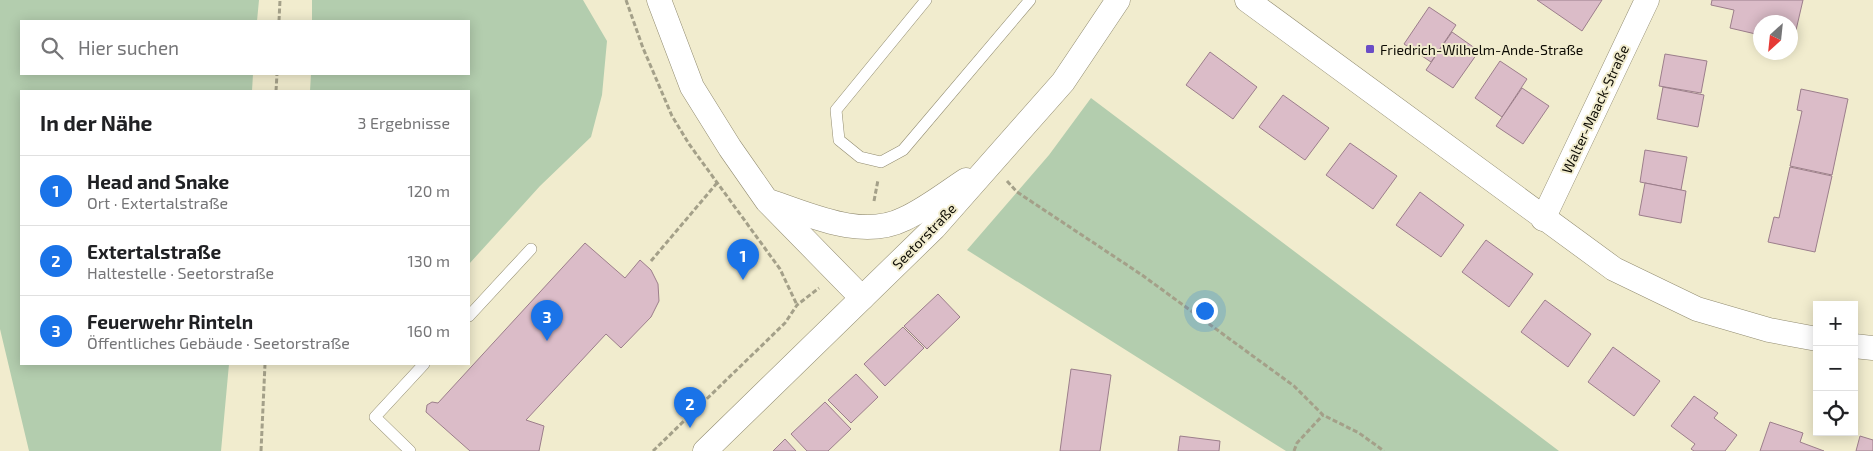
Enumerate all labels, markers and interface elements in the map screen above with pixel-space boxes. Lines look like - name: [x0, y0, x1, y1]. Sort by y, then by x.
- north arrow: [1753, 15, 1798, 60]
- search box: [20, 20, 470, 75]
- icon: search: [38, 34, 66, 62]
- text: Hier suchen: [78, 36, 179, 59]
- place label: Friedrich-Wilhelm-Ande-Straße: [1380, 41, 1583, 58]
- street label: Walter-Maack-Straße: [1558, 42, 1632, 176]
- marker: Friedrich-Wilhelm-Ande-Straße: [1364, 43, 1376, 55]
- text: In der Nähe: [40, 110, 152, 135]
- text: 3 Ergebnisse: [358, 113, 450, 132]
- text: Head and Snake: [87, 170, 229, 193]
- text: 1: [53, 181, 59, 200]
- text: 120 m: [407, 181, 450, 200]
- text: Ort · Extertalstraße: [87, 193, 228, 212]
- street label: Seetorstraße: [889, 200, 959, 272]
- pin: 1: [727, 239, 759, 280]
- text: Extertalstraße: [87, 240, 221, 263]
- text: 2: [51, 251, 61, 270]
- text: 130 m: [408, 251, 450, 270]
- text: Haltestelle · Seetorstraße: [87, 263, 274, 282]
- your location: [1192, 298, 1218, 324]
- pin: 3: [531, 300, 563, 341]
- map controls: [1813, 301, 1858, 436]
- button: +: [1813, 301, 1858, 346]
- text: Feuerwehr Rinteln: [87, 310, 253, 333]
- text: 3: [51, 321, 61, 340]
- text: 160 m: [407, 321, 450, 340]
- text: Öffentliches Gebäude · Seetorstraße: [87, 333, 350, 352]
- button: −: [1813, 346, 1858, 391]
- pin: 2: [674, 387, 706, 428]
- button: locate: [1813, 391, 1858, 436]

